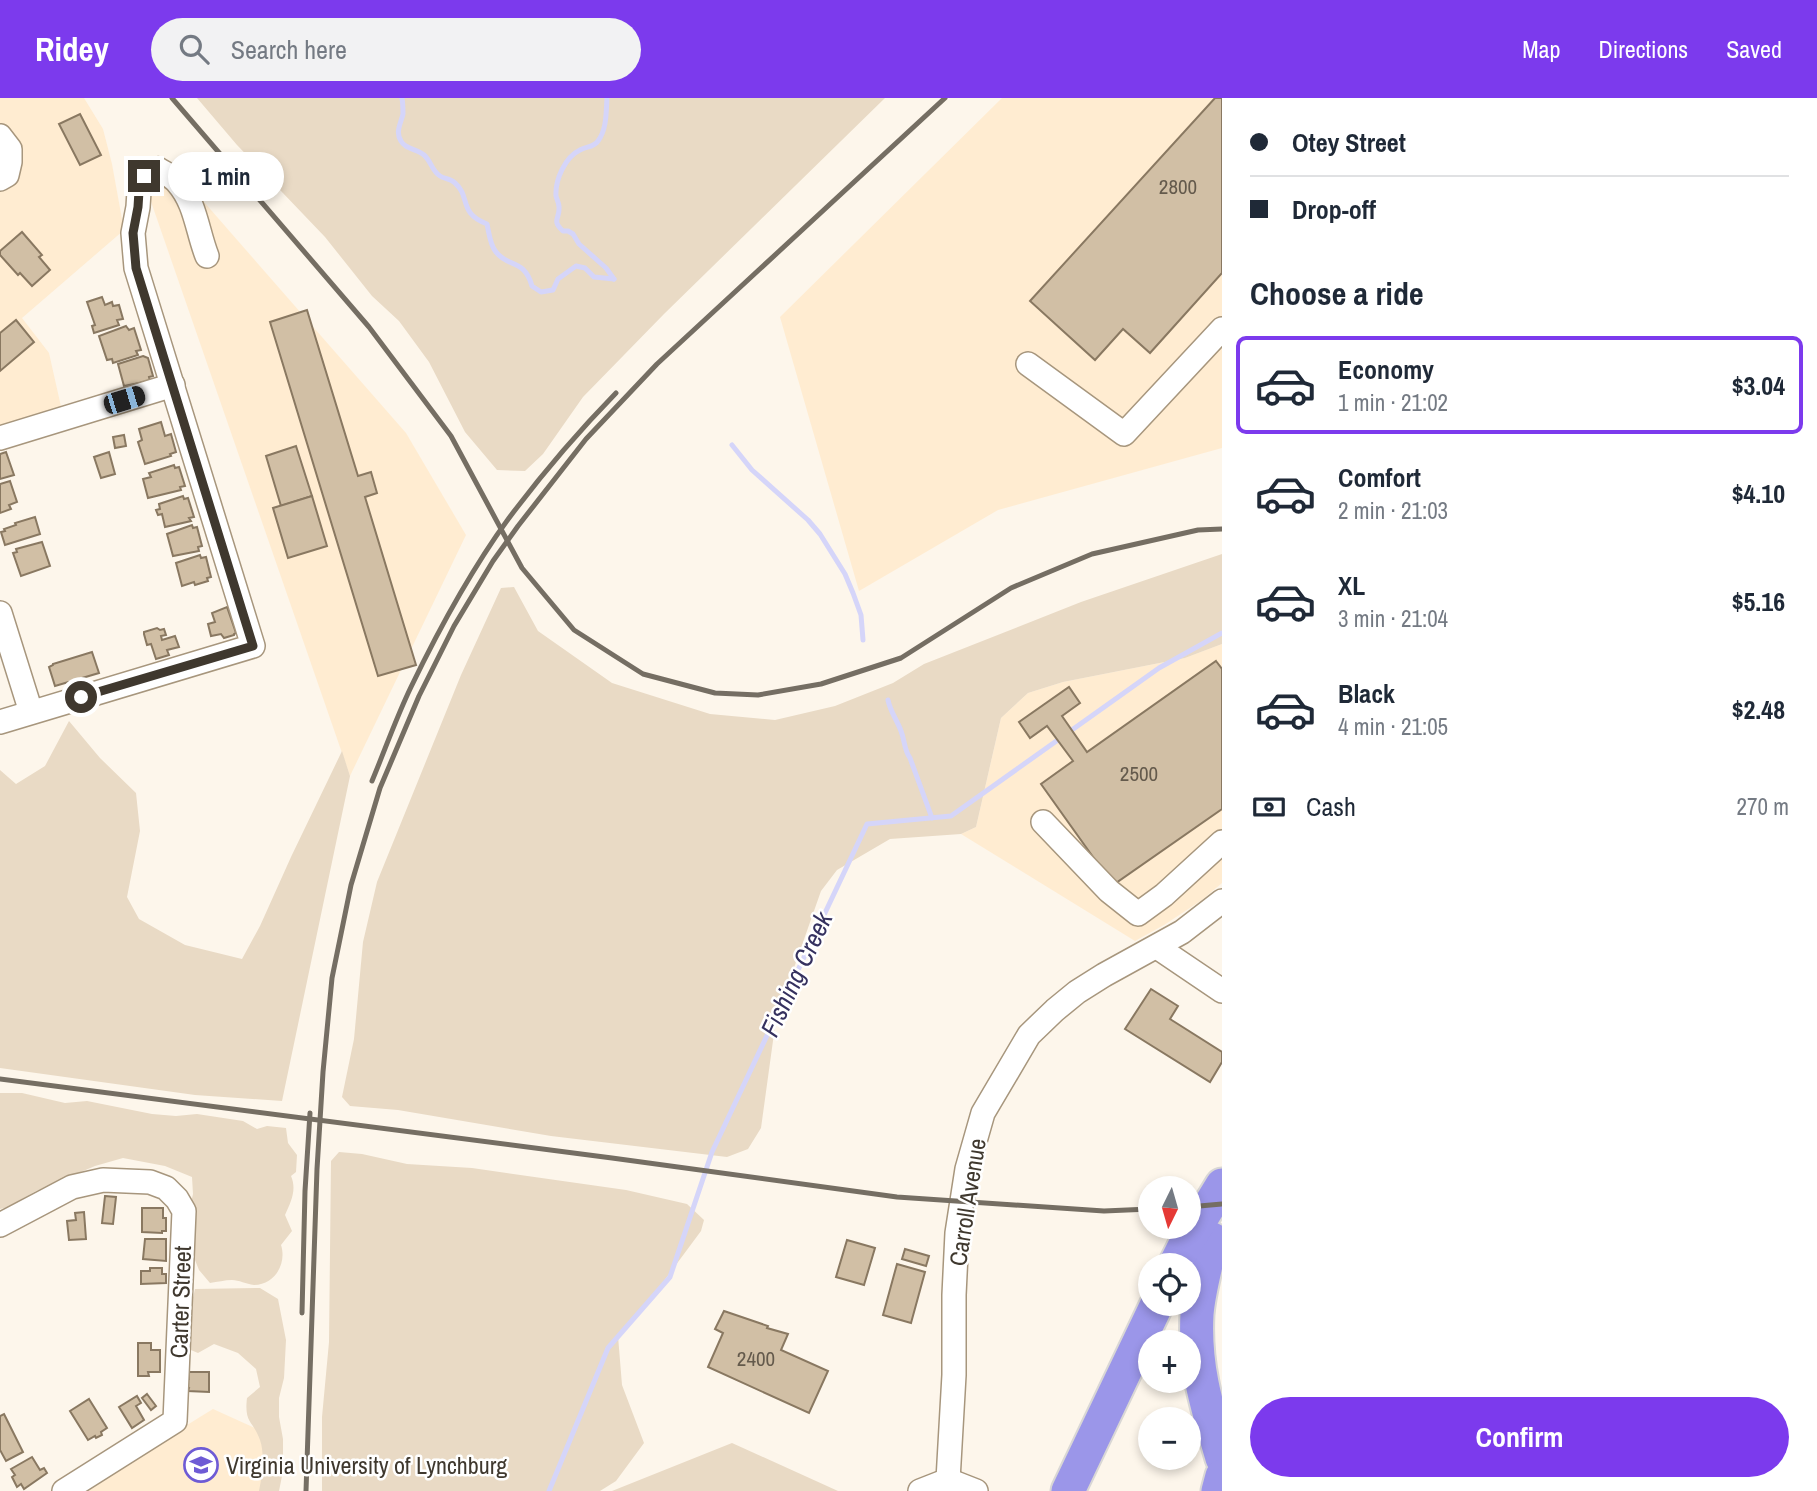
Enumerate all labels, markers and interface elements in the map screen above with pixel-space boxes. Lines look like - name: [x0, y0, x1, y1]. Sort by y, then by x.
- search box: [151, 18, 641, 81]
- text: Ridey: [35, 27, 109, 71]
- icon: search: [175, 30, 213, 68]
- text: Search here: [231, 32, 347, 67]
- text: Map: [1522, 33, 1560, 65]
- text: Directions: [1598, 33, 1688, 65]
- text: Saved: [1726, 33, 1782, 65]
- text: Otey Street: [1292, 125, 1406, 160]
- callout: 1 min: [168, 152, 284, 200]
- route end: [128, 160, 160, 192]
- text: 1 min: [201, 161, 251, 192]
- house number: 2800: [1159, 172, 1197, 201]
- text: Drop-off: [1292, 192, 1376, 227]
- text: Choose a ride: [1250, 272, 1424, 315]
- text: Economy: [1338, 352, 1434, 387]
- icon: car: [1254, 354, 1317, 417]
- text: $3.04: [1732, 368, 1785, 403]
- car: [101, 384, 148, 416]
- text: 1 min · 21:02: [1338, 387, 1448, 418]
- text: Comfort: [1338, 460, 1421, 495]
- icon: car: [1254, 462, 1317, 525]
- text: $4.10: [1732, 476, 1785, 511]
- text: 2 min · 21:03: [1338, 495, 1448, 526]
- text: XL: [1338, 568, 1365, 603]
- icon: car: [1254, 570, 1317, 633]
- text: $5.16: [1732, 584, 1785, 619]
- text: 3 min · 21:04: [1338, 603, 1448, 634]
- text: Black: [1338, 676, 1395, 711]
- icon: car: [1254, 678, 1317, 741]
- route start: [65, 681, 97, 713]
- text: $2.48: [1732, 692, 1785, 727]
- text: 4 min · 21:05: [1338, 711, 1448, 742]
- house number: 2500: [1120, 759, 1158, 788]
- icon: cash: [1250, 788, 1288, 826]
- text: Cash: [1306, 789, 1356, 824]
- text: 270 m: [1737, 791, 1789, 822]
- water label: Fishing Creek: [752, 905, 841, 1042]
- street label: Carroll Avenue: [941, 1136, 993, 1268]
- north arrow: [1138, 1176, 1200, 1239]
- map controls: [1138, 1176, 1201, 1470]
- street label: Carter Street: [162, 1245, 198, 1359]
- button: locate: [1138, 1253, 1201, 1316]
- button: +: [1138, 1330, 1201, 1393]
- house number: 2400: [737, 1344, 775, 1373]
- button: Confirm: [1250, 1397, 1789, 1477]
- button: −: [1138, 1407, 1201, 1470]
- school or university icon: Virginia University of Lynchburg: [182, 1446, 220, 1484]
- place label: Virginia University of Lynchburg: [226, 1449, 507, 1481]

